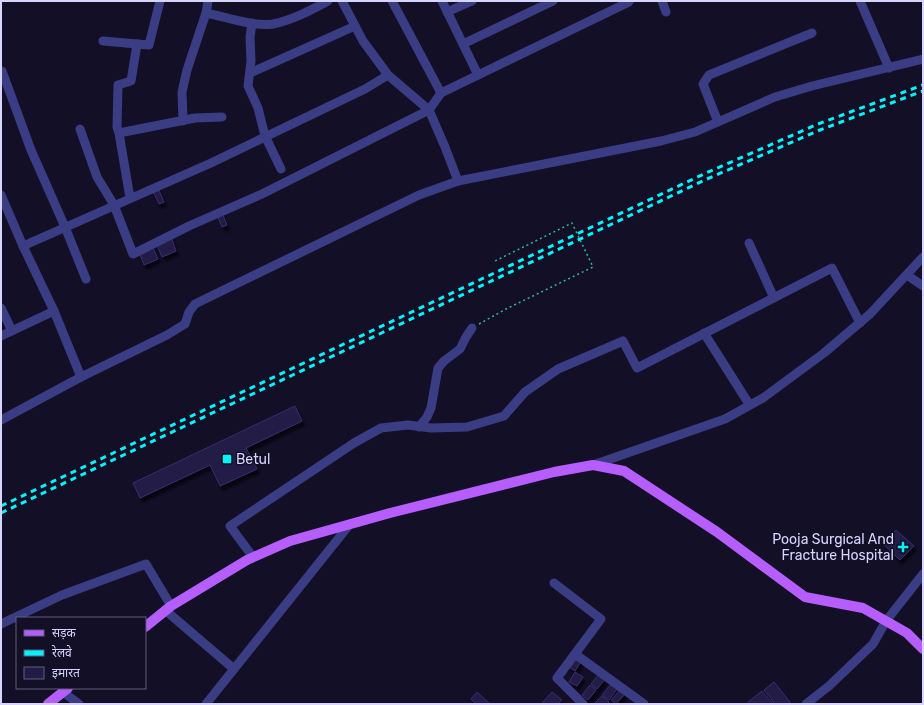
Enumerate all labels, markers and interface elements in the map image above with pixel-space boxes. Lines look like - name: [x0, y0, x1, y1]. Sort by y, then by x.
- place label: Betul: [236, 451, 270, 468]
- marker: Betul: [221, 453, 233, 465]
- place label: Pooja Surgical And Fracture Hospital: [772, 531, 894, 564]
- marker: Pooja Surgical And Fracture Hospital: [897, 541, 909, 553]
- legend: [16, 617, 146, 689]
- text: सड़क: [52, 626, 77, 640]
- text: रेलवे: [52, 645, 72, 660]
- text: इमारत: [52, 666, 81, 680]

